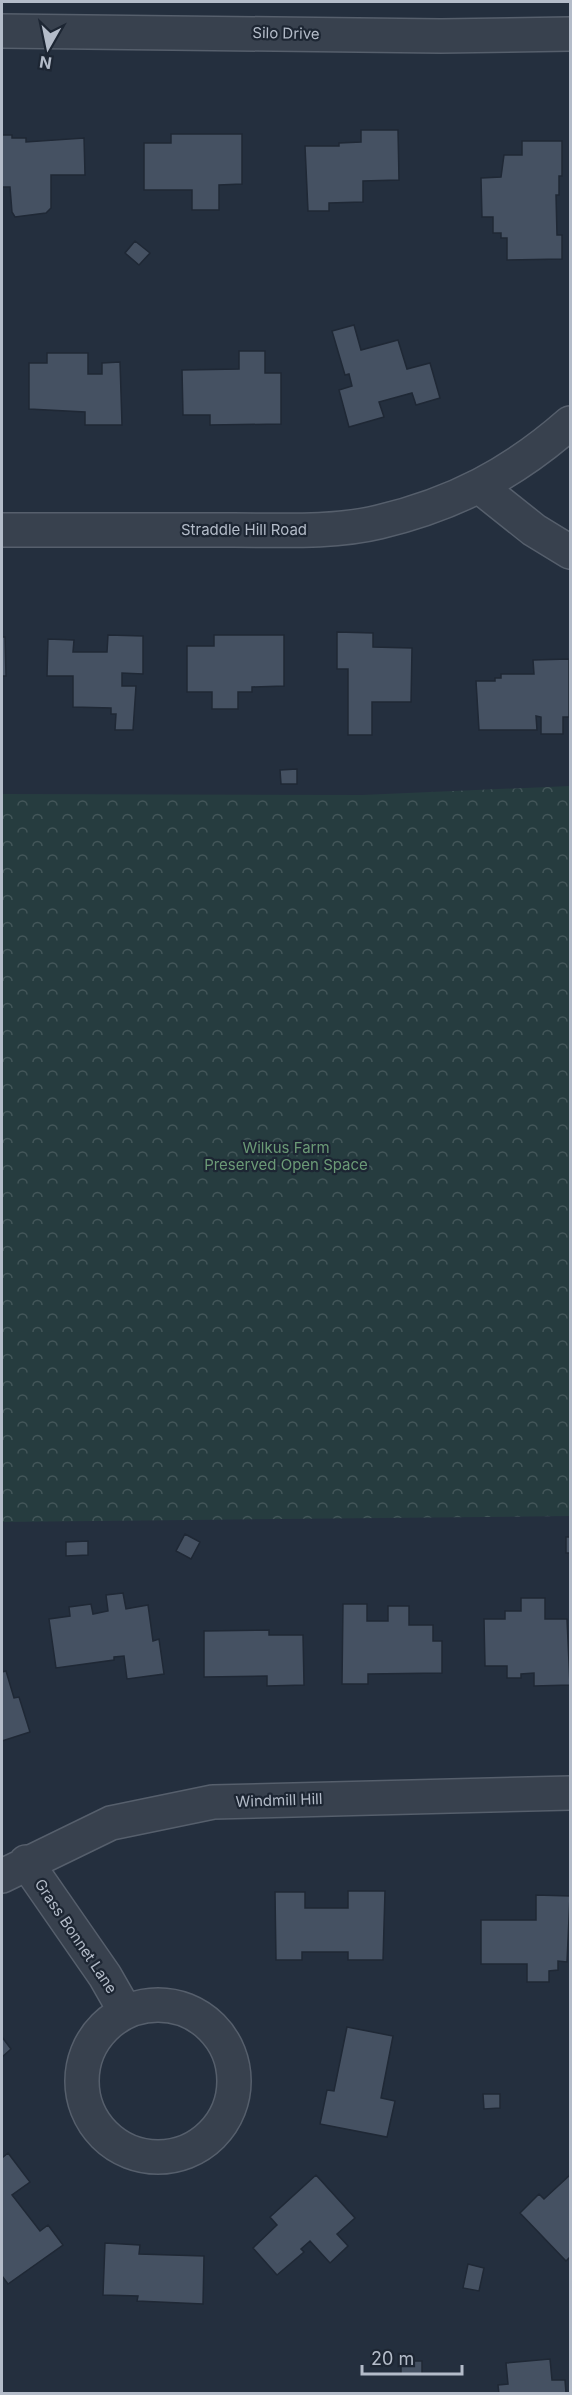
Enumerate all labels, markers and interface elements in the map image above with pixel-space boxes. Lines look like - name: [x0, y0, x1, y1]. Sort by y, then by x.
- north arrow: [18, 18, 78, 78]
- street label: Silo Drive: [252, 23, 320, 43]
- text: N: [38, 52, 53, 74]
- street label: Straddle Hill Road: [181, 520, 307, 539]
- park label: Wilkus Farm Preserved Open Space: [204, 1138, 368, 1174]
- street label: Windmill Hill: [235, 1789, 323, 1811]
- street label: Grass Bonnet Lane: [31, 1875, 121, 1997]
- scale bar: [362, 2338, 462, 2376]
- text: 20 m: [371, 2348, 414, 2369]

